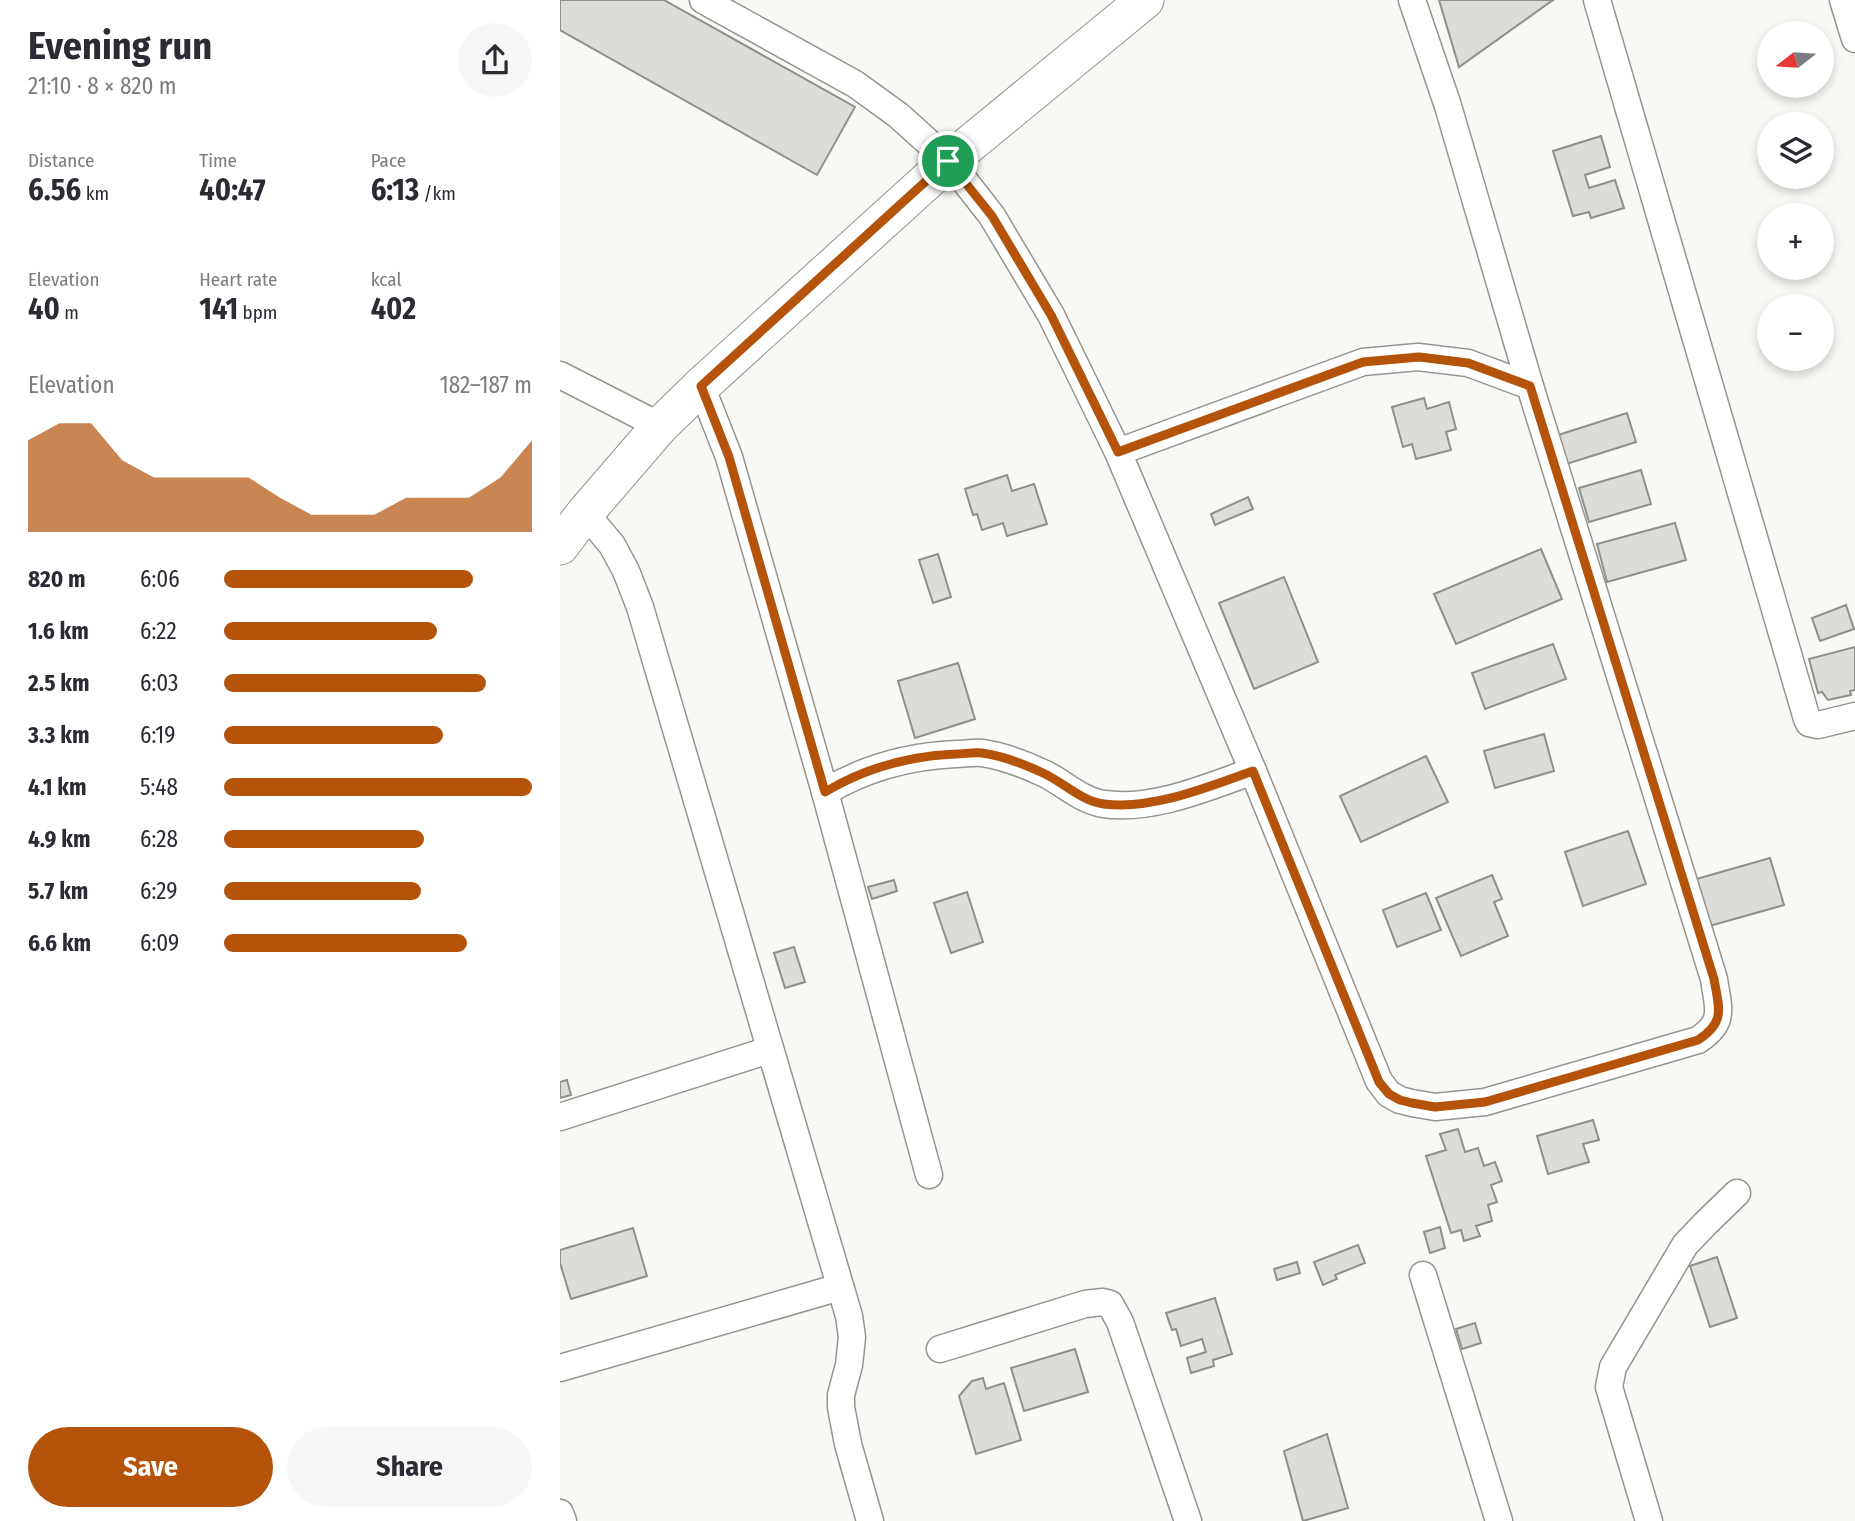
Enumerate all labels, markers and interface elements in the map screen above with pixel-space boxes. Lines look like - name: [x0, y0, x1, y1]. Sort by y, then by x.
- north arrow: [1757, 21, 1834, 98]
- map controls: [1757, 21, 1834, 371]
- text: Evening run: [28, 23, 212, 69]
- button: share: [458, 23, 532, 97]
- text: 21:10 · 8 × 820 m: [28, 72, 176, 100]
- button: layers: [1757, 112, 1834, 189]
- pin: [918, 131, 978, 191]
- icon: arrive: [929, 142, 967, 180]
- text: Distance: [28, 149, 95, 172]
- text: Time: [199, 149, 237, 172]
- text: Pace: [371, 149, 406, 172]
- text: 6.56: [28, 172, 81, 208]
- text: 40:47: [199, 172, 265, 208]
- text: 6:13: [371, 172, 419, 208]
- text: km: [81, 182, 109, 205]
- text: /km: [419, 182, 456, 205]
- button: +: [1757, 203, 1834, 280]
- text: Elevation: [28, 268, 100, 291]
- text: Heart rate: [199, 268, 277, 291]
- text: kcal: [371, 268, 401, 291]
- text: 40: [28, 291, 60, 327]
- text: 141: [199, 291, 238, 327]
- text: 402: [371, 291, 416, 327]
- button: −: [1757, 294, 1834, 371]
- text: m: [60, 301, 79, 324]
- text: bpm: [238, 301, 277, 324]
- text: Elevation: [28, 371, 115, 399]
- text: 182–187 m: [440, 371, 532, 399]
- text: 820 m: [28, 565, 86, 593]
- text: 6:06: [140, 565, 180, 593]
- text: 1.6 km: [28, 617, 89, 645]
- text: 6:22: [140, 617, 177, 645]
- text: 2.5 km: [28, 669, 89, 697]
- text: 6:03: [140, 669, 178, 697]
- text: 3.3 km: [28, 721, 89, 749]
- text: 6:19: [140, 721, 176, 749]
- text: 4.1 km: [28, 773, 87, 801]
- text: 5:48: [140, 773, 178, 801]
- text: 4.9 km: [28, 825, 91, 853]
- text: 6:28: [140, 825, 178, 853]
- text: 5.7 km: [28, 877, 88, 905]
- text: 6:29: [140, 877, 177, 905]
- text: 6.6 km: [28, 929, 91, 957]
- text: 6:09: [140, 929, 179, 957]
- button: Save: [28, 1427, 273, 1507]
- button: Share: [287, 1427, 532, 1507]

